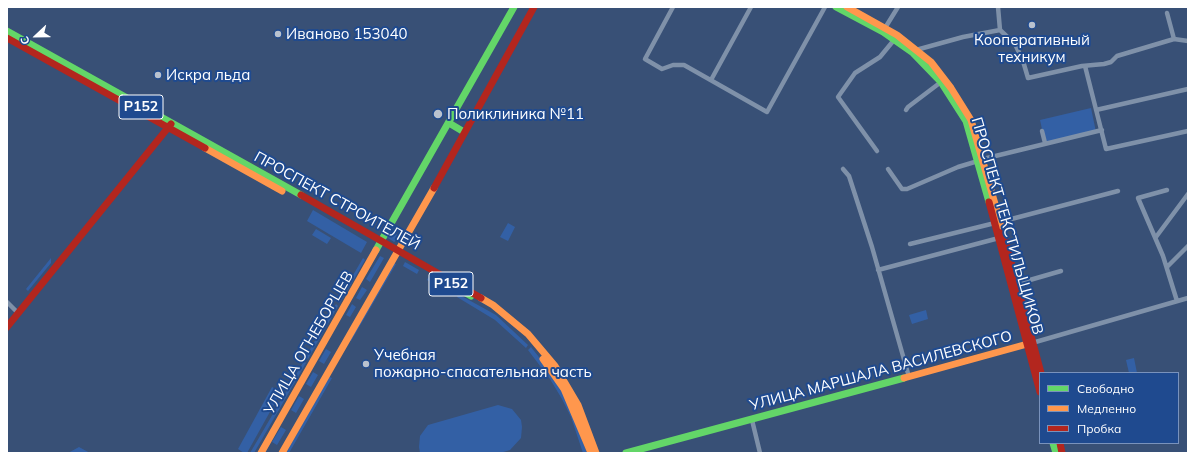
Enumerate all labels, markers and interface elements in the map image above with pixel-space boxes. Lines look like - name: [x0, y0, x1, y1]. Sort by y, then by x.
- north arrow: [16, 16, 56, 56]
- marker: Кооперативный техникум: [1027, 20, 1037, 30]
- place label: Иваново 153040: [286, 25, 407, 43]
- marker: Иваново 153040: [273, 29, 283, 39]
- place label: Кооперативный техникум: [974, 31, 1090, 66]
- text: С: [17, 34, 33, 47]
- place label: Искра льда: [166, 66, 250, 84]
- marker: Искра льда: [153, 70, 163, 80]
- road number: Р152: [119, 95, 163, 119]
- place label: Поликлиника №11: [447, 105, 584, 123]
- marker: Поликлиника №11: [432, 108, 444, 120]
- street label: ПРОСПЕКТ ТЕКСТИЛЬЩИКОВ: [967, 115, 1047, 337]
- street label: ПРОСПЕКТ СТРОИТЕЛЕЙ: [251, 148, 423, 254]
- street label: УЛИЦА ОГНЕБОРЦЕВ: [261, 268, 357, 418]
- road number: Р152: [429, 272, 473, 296]
- street label: УЛИЦА МАРШАЛА ВАСИЛЕВСКОГО: [748, 327, 1014, 415]
- place label: Учебная пожарно-спасательная часть: [374, 346, 592, 381]
- marker: Учебная пожарно-спасательная часть: [361, 359, 371, 369]
- legend: [1039, 372, 1179, 444]
- text: Свободно: [1077, 381, 1134, 396]
- text: Медленно: [1077, 401, 1136, 416]
- text: Пробка: [1077, 421, 1121, 436]

